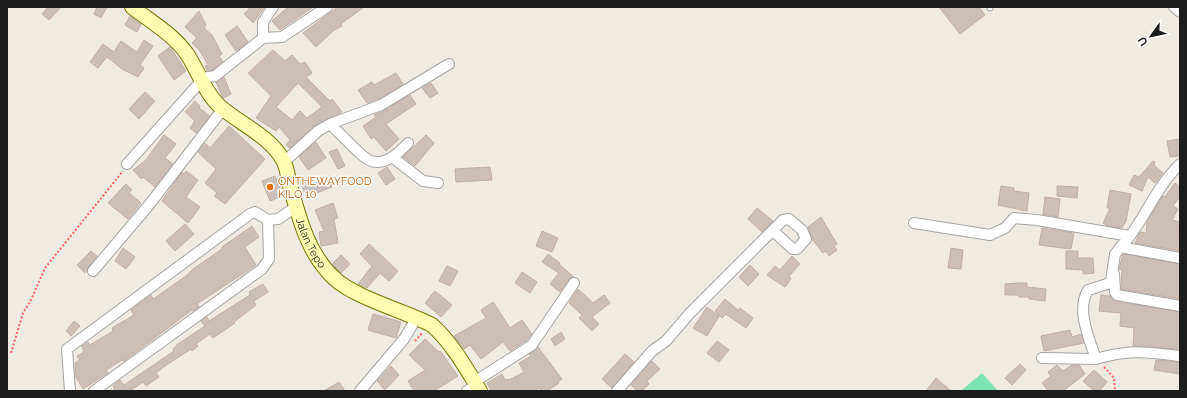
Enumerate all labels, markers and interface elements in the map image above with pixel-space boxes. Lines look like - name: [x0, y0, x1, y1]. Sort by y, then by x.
- north arrow: [1131, 16, 1171, 56]
- text: U: [1135, 34, 1151, 48]
- place label: ONTHEWAYFOOD KILO 10: [278, 175, 372, 201]
- marker: ONTHEWAYFOOD KILO 10: [265, 182, 275, 192]
- street label: Jalan Tepo: [293, 216, 329, 271]

